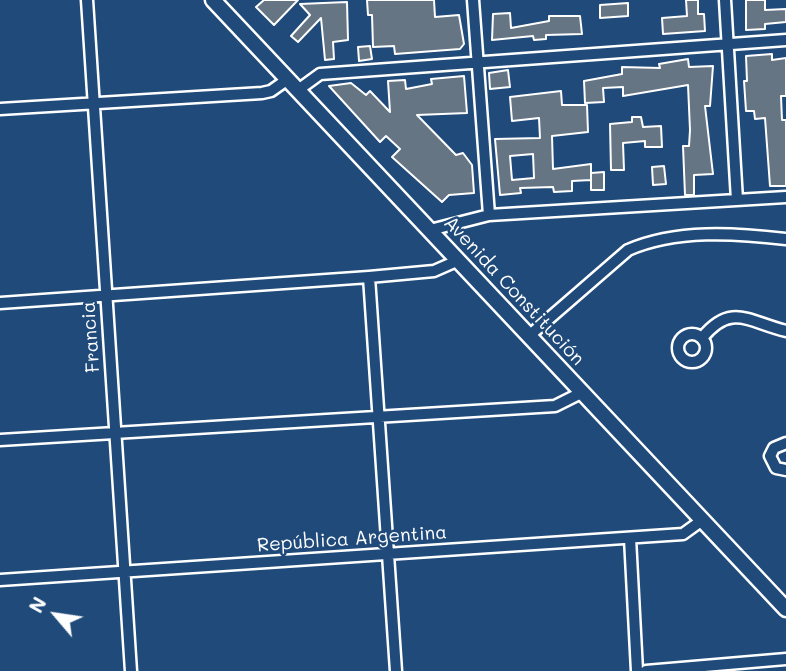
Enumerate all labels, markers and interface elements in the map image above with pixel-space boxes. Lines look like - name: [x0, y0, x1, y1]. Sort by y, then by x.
- street label: Avenida Constitución: [439, 212, 589, 370]
- street label: Francia: [77, 301, 105, 373]
- street label: República Argentina: [256, 521, 448, 557]
- north arrow: [21, 580, 91, 650]
- text: N: [23, 592, 52, 617]

